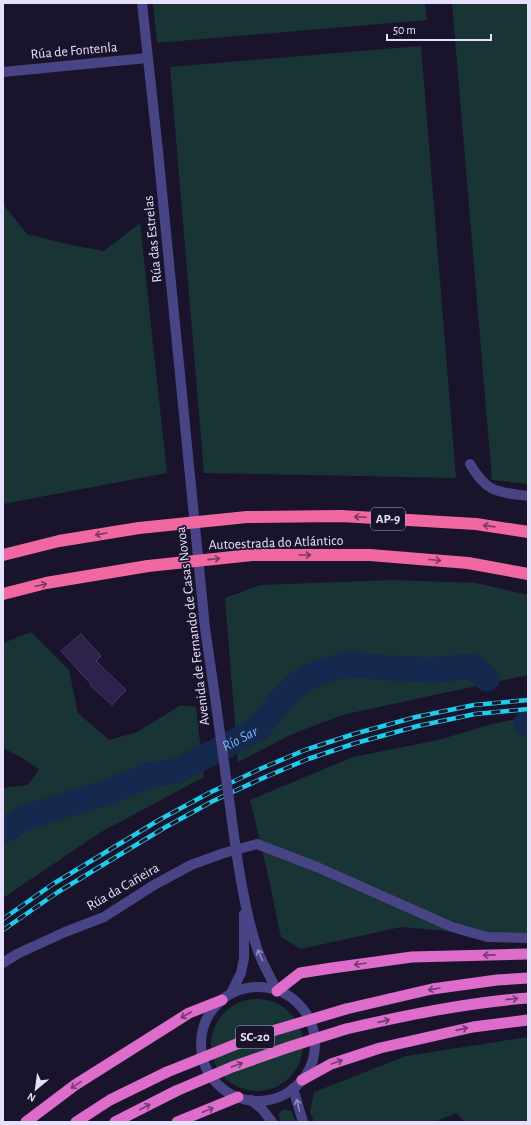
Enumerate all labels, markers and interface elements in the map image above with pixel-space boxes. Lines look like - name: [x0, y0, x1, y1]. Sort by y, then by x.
- scale bar: [387, 16, 491, 42]
- text: 50 m: [393, 24, 416, 36]
- street label: Rúa de Fontenla: [30, 40, 118, 62]
- street label: Rúa das Estrelas: [141, 195, 165, 283]
- road number: AP-9: [371, 508, 405, 530]
- one-way arrow: [354, 514, 367, 521]
- one-way arrow: [483, 522, 496, 530]
- street label: Avenida de Fernando de Casas Novoa: [174, 525, 212, 726]
- one-way arrow: [95, 531, 108, 539]
- street label: Autoestrada do Atlántico: [208, 534, 344, 552]
- one-way arrow: [298, 551, 311, 559]
- one-way arrow: [207, 555, 220, 563]
- one-way arrow: [428, 557, 441, 564]
- one-way arrow: [34, 580, 47, 588]
- water label: Río Sar: [220, 723, 261, 754]
- street label: Rúa da Cañeira: [84, 860, 162, 913]
- one-way arrow: [256, 950, 264, 962]
- one-way arrow: [483, 951, 496, 959]
- one-way arrow: [353, 960, 366, 968]
- one-way arrow: [428, 985, 441, 993]
- one-way arrow: [505, 996, 518, 1003]
- one-way arrow: [180, 1012, 192, 1020]
- one-way arrow: [377, 1016, 390, 1024]
- one-way arrow: [456, 1024, 469, 1032]
- road number: SC-20: [236, 1026, 274, 1048]
- one-way arrow: [330, 1058, 343, 1065]
- one-way arrow: [231, 1061, 243, 1069]
- north arrow: [16, 1069, 56, 1109]
- one-way arrow: [71, 1081, 82, 1089]
- text: N: [25, 1091, 37, 1104]
- one-way arrow: [293, 1099, 301, 1112]
- one-way arrow: [139, 1102, 151, 1110]
- one-way arrow: [201, 1105, 213, 1113]

